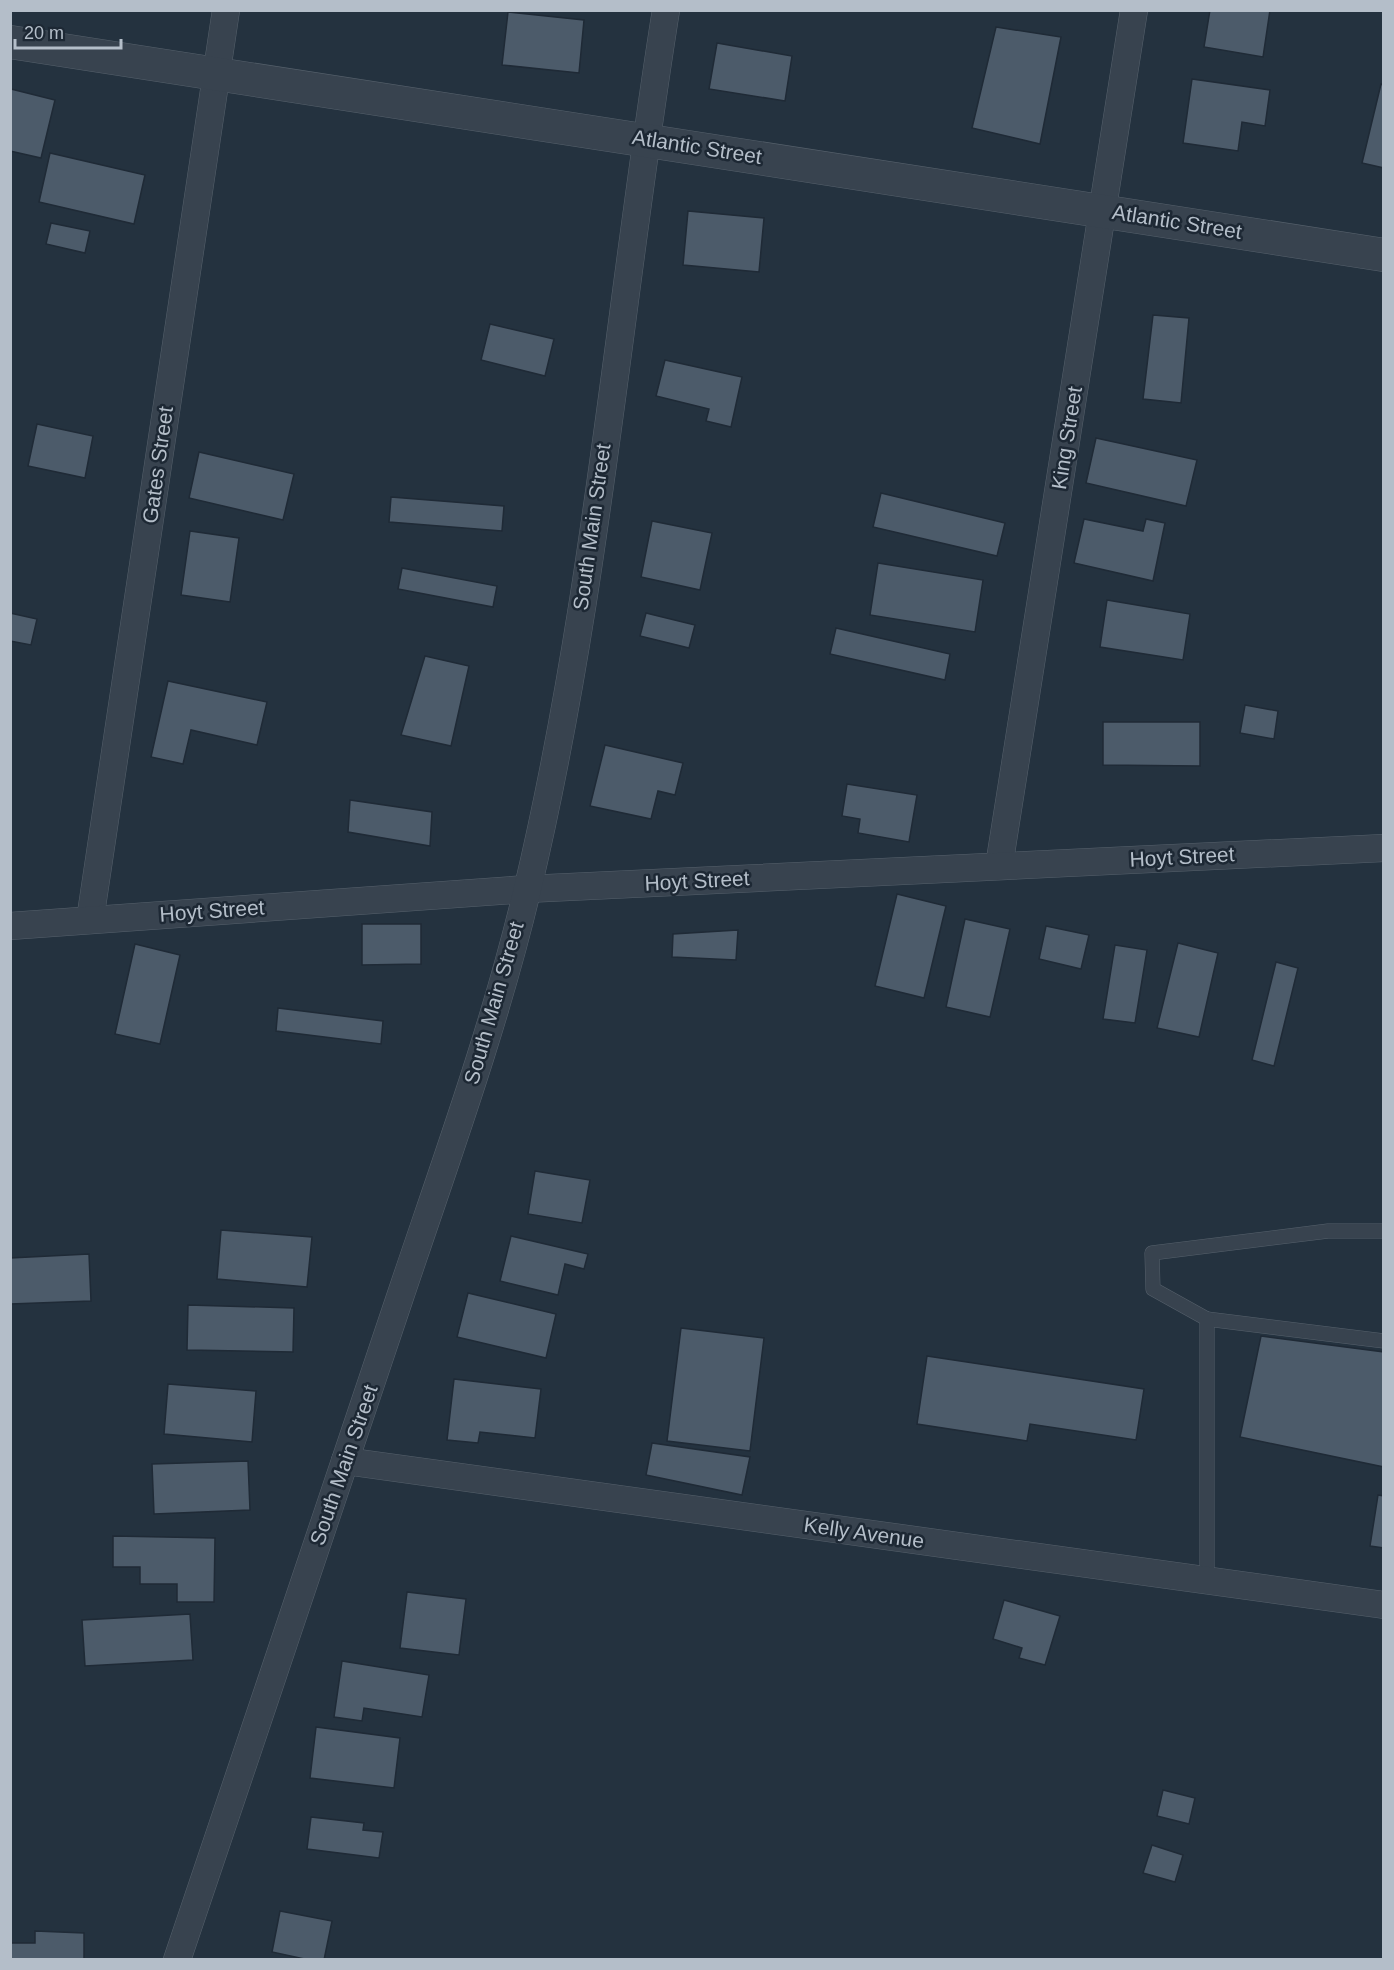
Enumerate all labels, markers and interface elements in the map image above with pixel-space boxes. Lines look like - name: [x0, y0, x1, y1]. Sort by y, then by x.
- scale bar: [15, 12, 122, 50]
- text: 20 m: [24, 23, 64, 43]
- street label: Atlantic Street: [631, 125, 764, 168]
- street label: Atlantic Street: [1111, 200, 1244, 243]
- street label: King Street: [1047, 385, 1086, 491]
- street label: Gates Street: [138, 405, 177, 525]
- street label: South Main Street: [568, 442, 615, 612]
- street label: Hoyt Street: [1129, 842, 1235, 871]
- street label: Hoyt Street: [644, 866, 750, 895]
- street label: Hoyt Street: [159, 895, 265, 926]
- street label: South Main Street: [459, 919, 528, 1087]
- street label: South Main Street: [305, 1381, 382, 1548]
- street label: Kelly Avenue: [803, 1513, 926, 1552]

